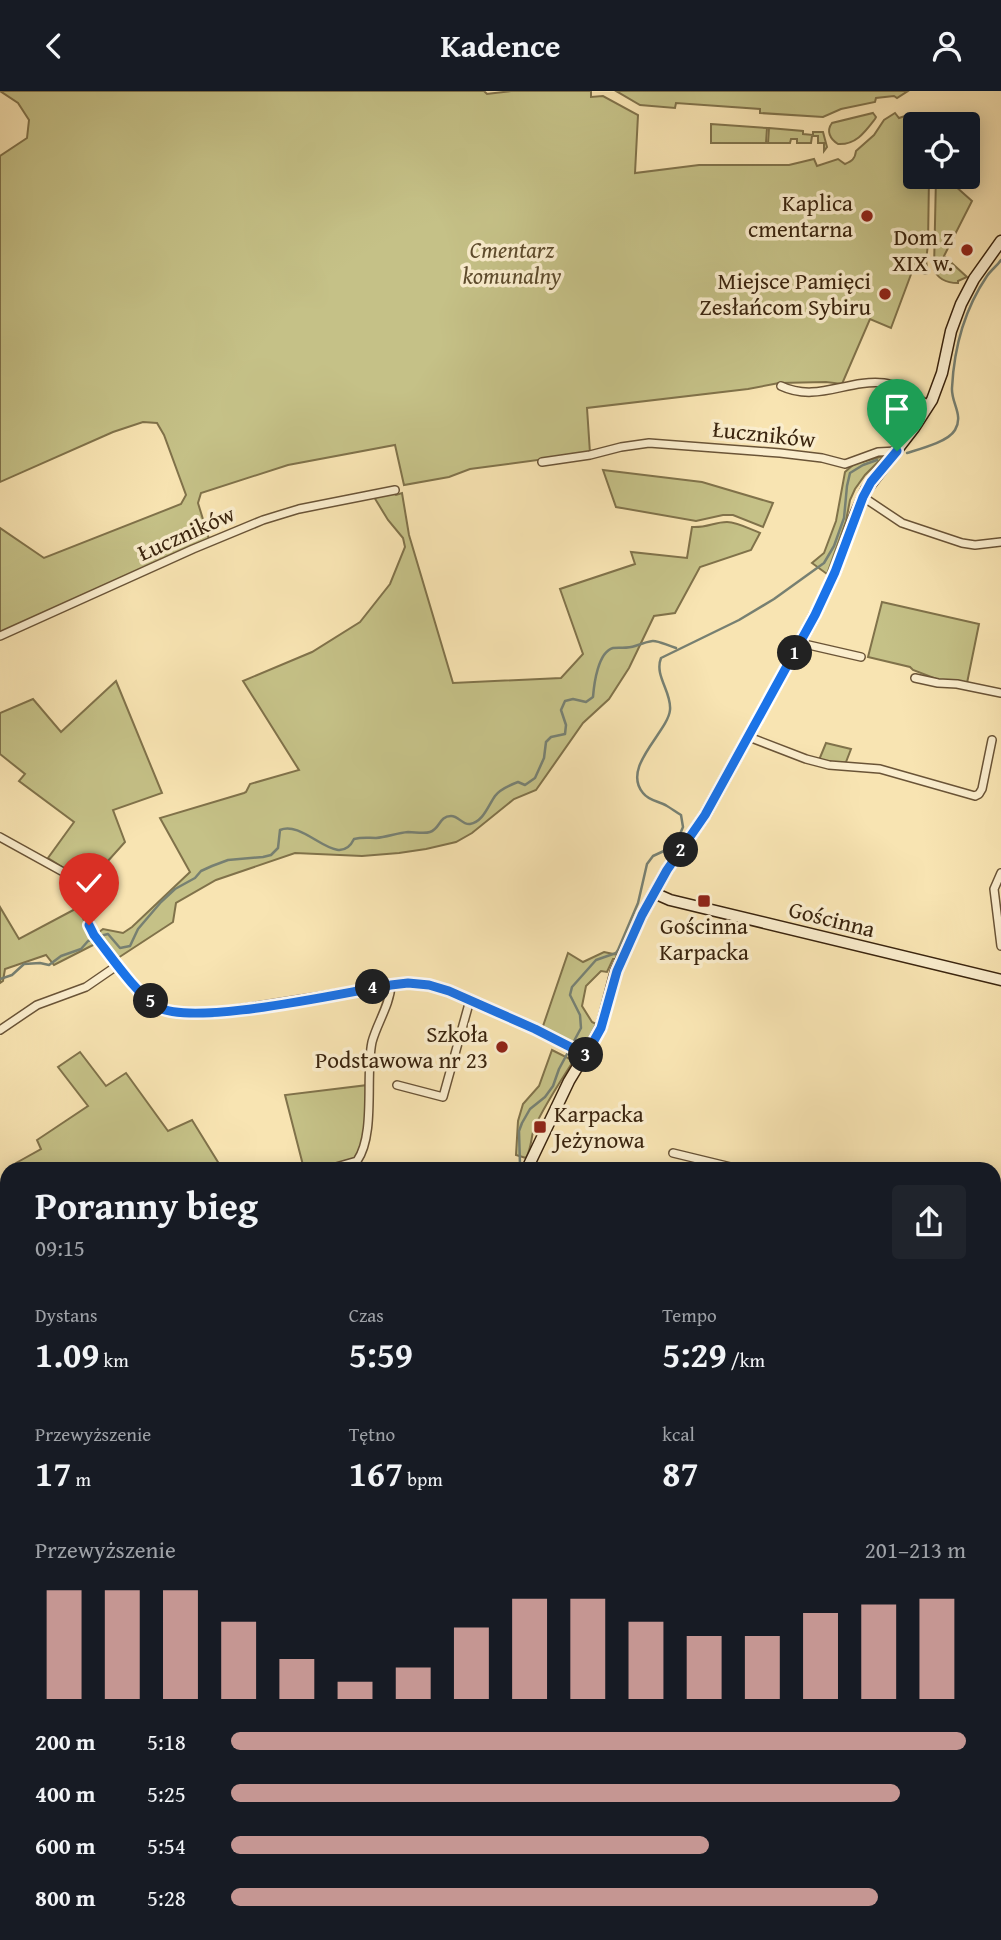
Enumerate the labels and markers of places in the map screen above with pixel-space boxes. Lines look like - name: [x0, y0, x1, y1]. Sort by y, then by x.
- place label: Kaplica cmentarna: [748, 186, 853, 245]
- marker: Kaplica cmentarna: [859, 208, 875, 224]
- place label: Dom z XIX w.: [892, 220, 953, 279]
- marker: Dom z XIX w.: [959, 242, 975, 258]
- place label: Miejsce Pamięci Zesłańcom Sybiru: [700, 264, 872, 323]
- marker: Miejsce Pamięci Zesłańcom Sybiru: [877, 286, 893, 302]
- pin: [867, 379, 927, 451]
- pin: 1: [778, 635, 812, 671]
- pin: 2: [664, 833, 698, 867]
- pin: [59, 853, 119, 925]
- marker: Gościnna Karpacka: [696, 893, 712, 909]
- place label: Gościnna Karpacka: [659, 909, 749, 968]
- pin: 4: [356, 969, 390, 1005]
- pin: 5: [134, 983, 168, 1019]
- place label: Szkoła Podstawowa nr 23: [315, 1017, 488, 1076]
- pin: 3: [568, 1037, 604, 1073]
- marker: Szkoła Podstawowa nr 23: [494, 1039, 510, 1055]
- place label: Karpacka Jeżynowa: [551, 1097, 645, 1156]
- marker: Karpacka Jeżynowa: [532, 1119, 548, 1135]

